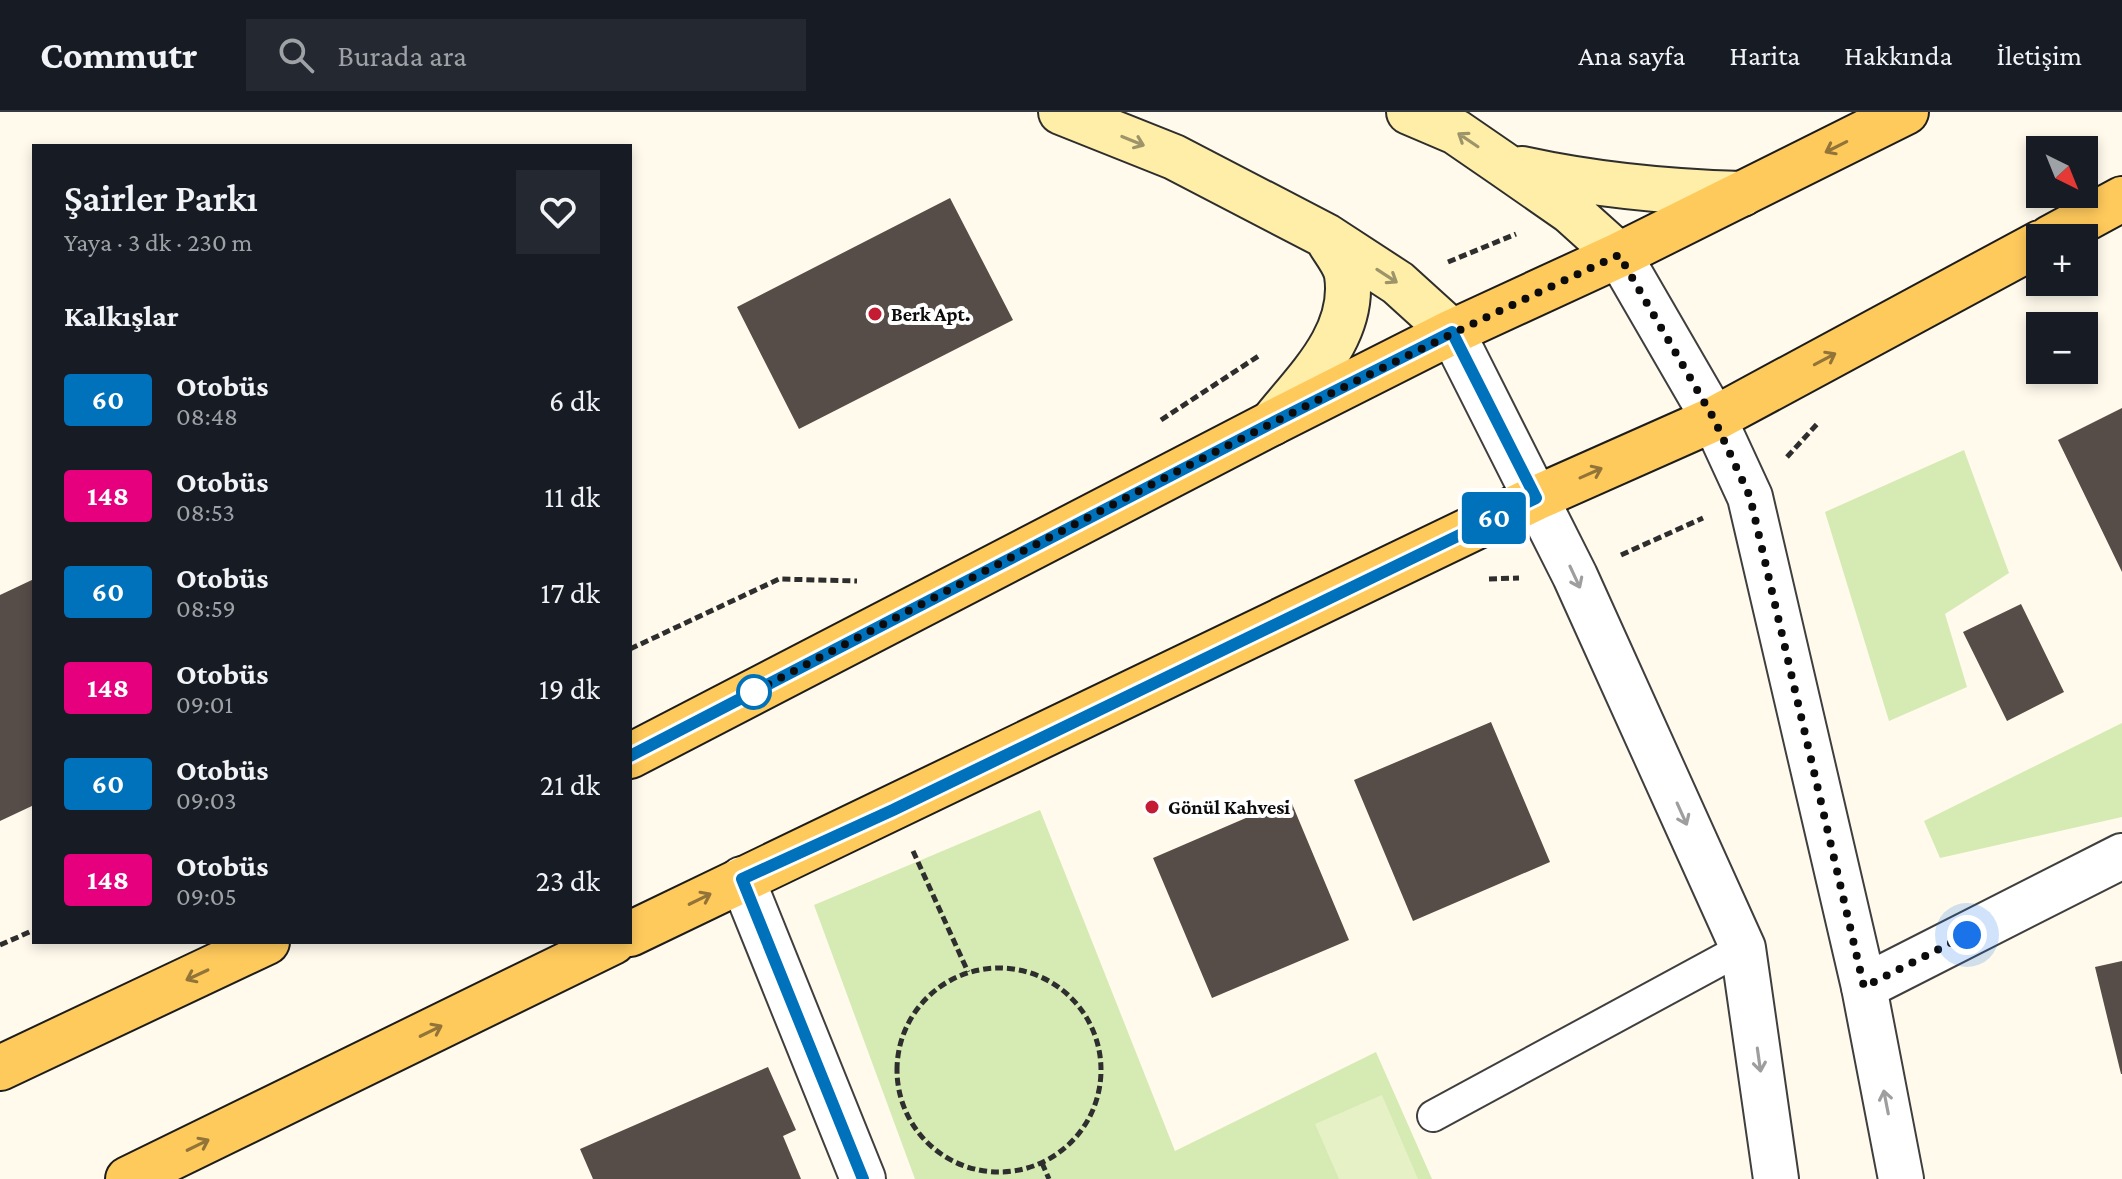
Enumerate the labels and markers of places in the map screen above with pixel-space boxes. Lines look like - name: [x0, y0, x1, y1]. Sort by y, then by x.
- place label: Berk Apt.: [891, 303, 970, 325]
- marker: Berk Apt.: [866, 305, 884, 323]
- unlabelled marker: [737, 675, 771, 709]
- place label: Gönül Kahvesi: [1168, 796, 1290, 818]
- marker: Gönül Kahvesi: [1143, 798, 1161, 816]

